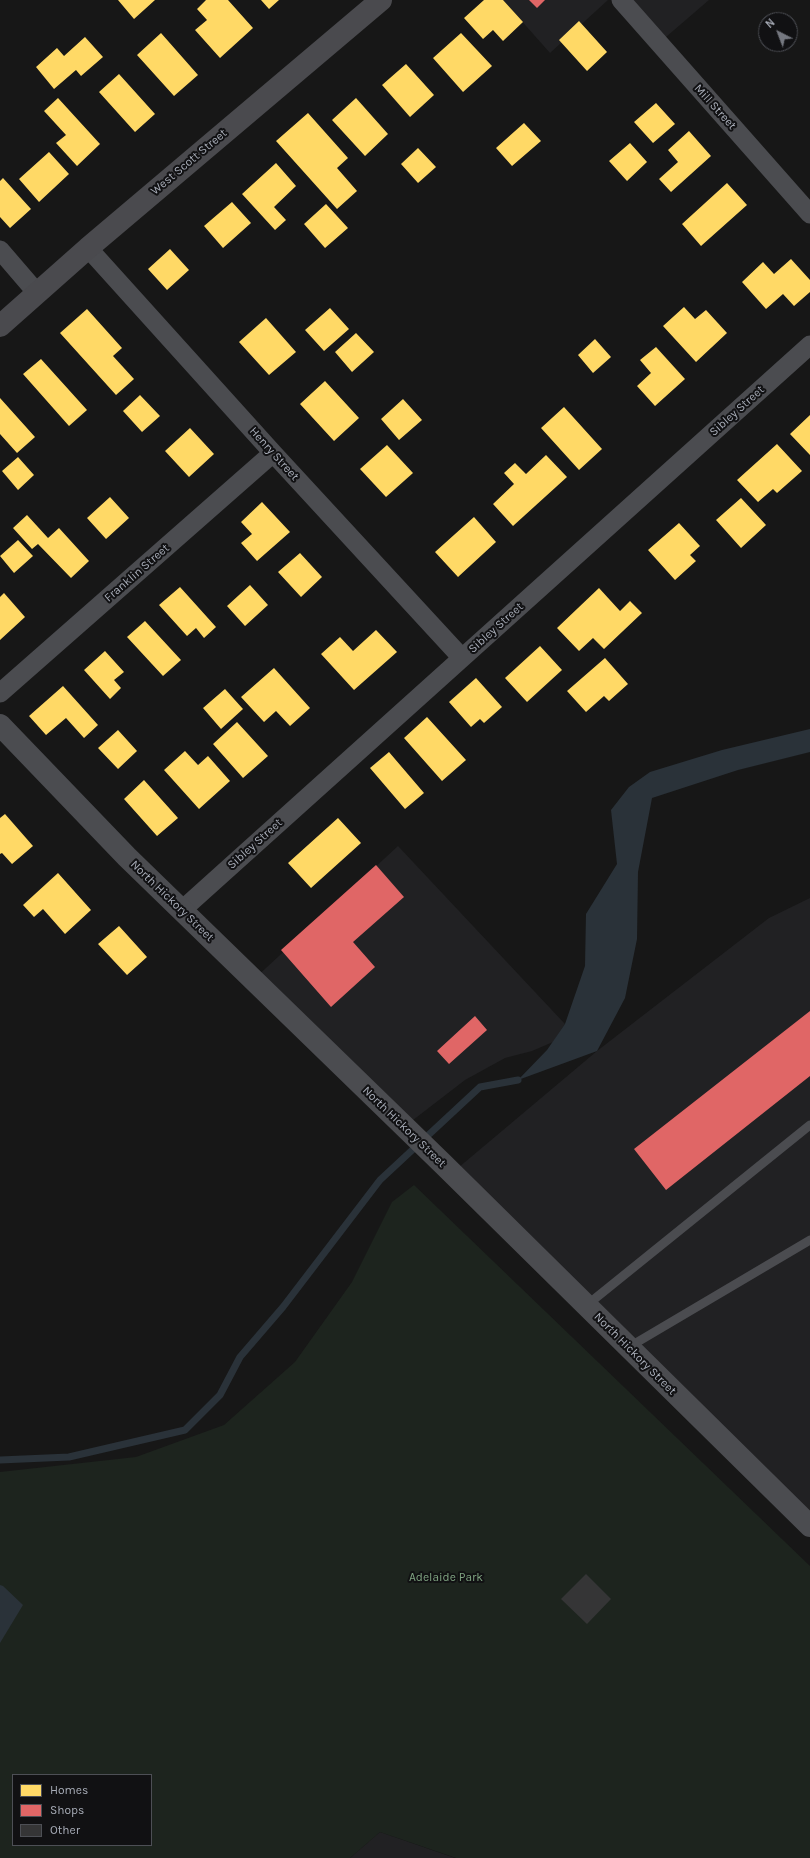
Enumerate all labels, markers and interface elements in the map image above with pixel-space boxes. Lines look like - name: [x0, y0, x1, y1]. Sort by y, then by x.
- north arrow: [758, 12, 798, 52]
- text: N: [763, 16, 778, 31]
- street label: Mill Street: [691, 81, 739, 133]
- street label: West Scott Street: [148, 126, 230, 198]
- street label: Sibley Street: [707, 383, 767, 439]
- street label: Henry Street: [246, 424, 302, 484]
- street label: Franklin Street: [102, 541, 172, 605]
- street label: Sibley Street: [466, 600, 526, 656]
- street label: Sibley Street: [225, 816, 285, 872]
- street label: North Hickory Street: [127, 857, 217, 945]
- street label: North Hickory Street: [359, 1083, 449, 1171]
- street label: North Hickory Street: [591, 1310, 679, 1398]
- park label: Adelaide Park: [409, 1571, 483, 1585]
- legend: [12, 1774, 152, 1846]
- text: Homes: [50, 1783, 88, 1797]
- text: Shops: [50, 1803, 84, 1817]
- text: Other: [50, 1823, 80, 1837]

